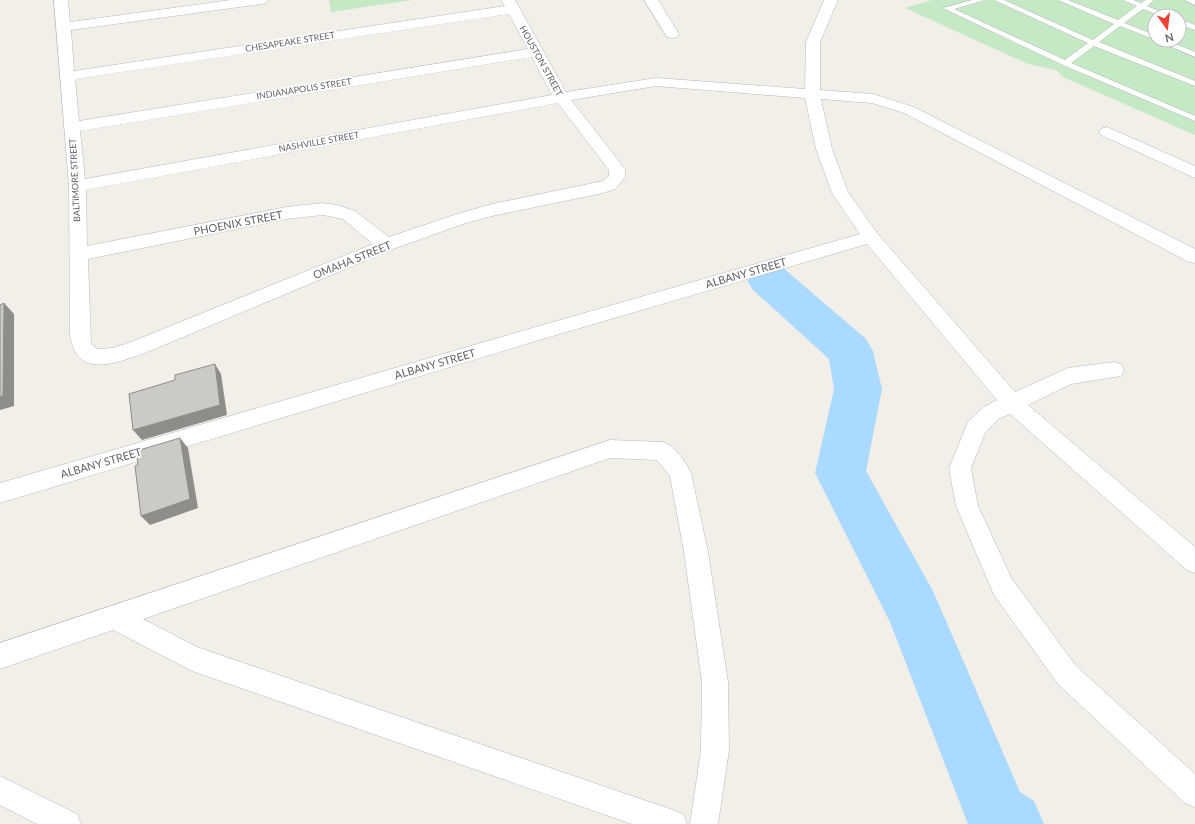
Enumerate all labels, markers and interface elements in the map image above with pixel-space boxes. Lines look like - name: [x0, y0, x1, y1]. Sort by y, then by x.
- north arrow: [1147, 8, 1187, 48]
- street label: HOUSTON STREET: [518, 24, 566, 98]
- street label: CHESAPEAKE STREET: [244, 29, 336, 54]
- text: N: [1164, 31, 1175, 46]
- street label: INDIANAPOLIS STREET: [256, 75, 353, 101]
- street label: NASHVILLE STREET: [278, 129, 361, 154]
- street label: BALTIMORE STREET: [67, 137, 82, 222]
- street label: PHOENIX STREET: [192, 207, 284, 237]
- street label: OMAHA STREET: [311, 238, 393, 281]
- street label: ALBANY STREET: [704, 255, 788, 290]
- street label: ALBANY STREET: [393, 346, 477, 381]
- street label: ALBANY STREET: [59, 445, 143, 480]

